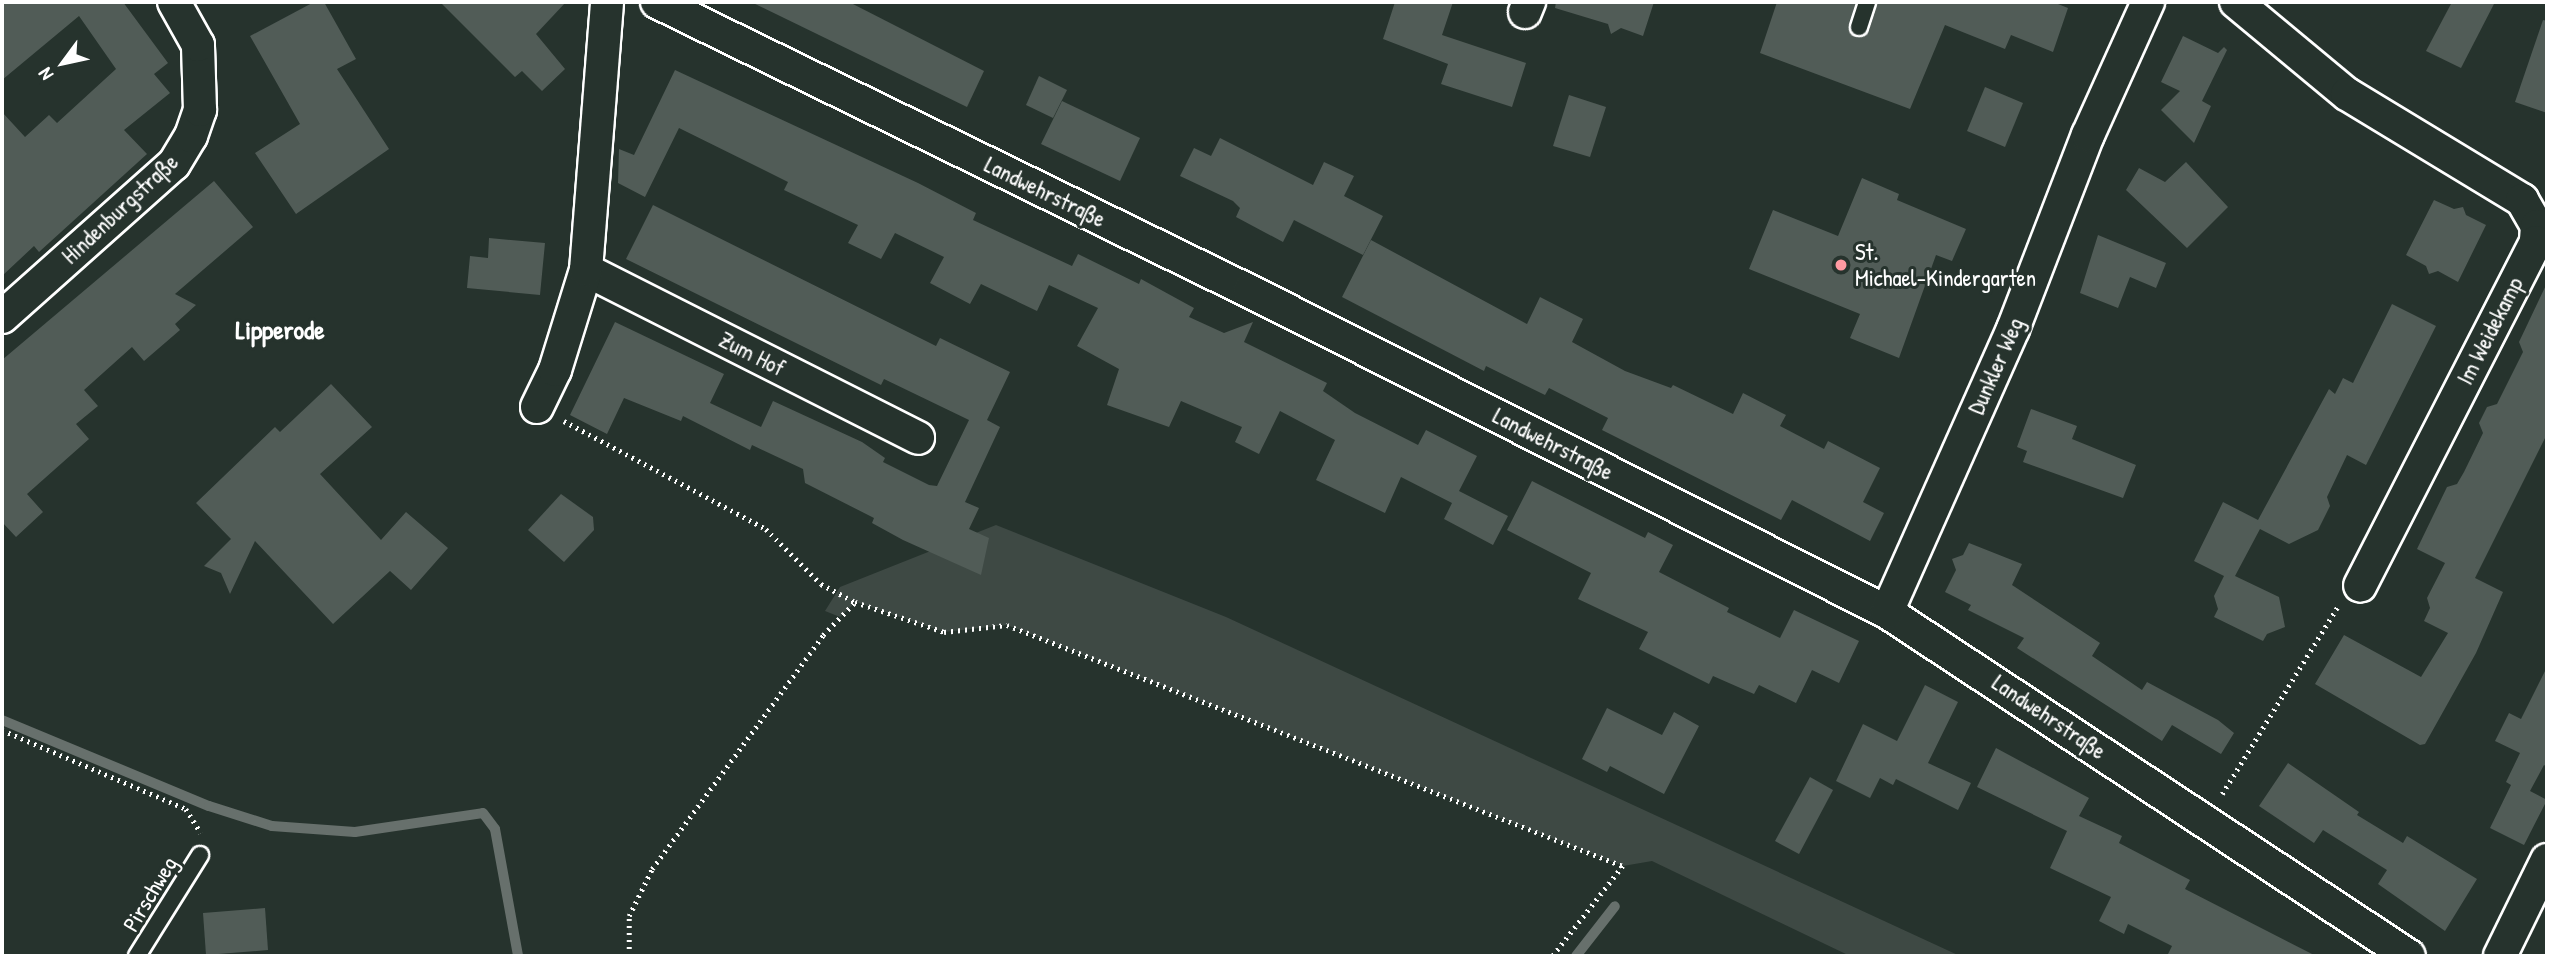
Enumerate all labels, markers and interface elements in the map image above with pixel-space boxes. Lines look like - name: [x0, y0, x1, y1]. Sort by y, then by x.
- north arrow: [28, 28, 98, 98]
- text: N: [32, 63, 59, 86]
- street label: Hindenburgstraße: [56, 148, 184, 270]
- street label: Landwehrstraße: [980, 151, 1110, 233]
- place label: St. Michael-Kindergarten: [1855, 238, 2036, 292]
- marker: St. Michael-Kindergarten: [1833, 257, 1849, 273]
- street label: Im Weidekamp: [2451, 273, 2529, 389]
- street label: Dunkler Weg: [1962, 313, 2030, 419]
- district label: Lipperode: [235, 314, 325, 346]
- street label: Zum Hof: [715, 326, 789, 382]
- street label: Landwehrstraße: [1488, 402, 1618, 486]
- street label: Landwehrstraße: [1987, 669, 2111, 765]
- street label: Pirschweg: [117, 852, 183, 936]

